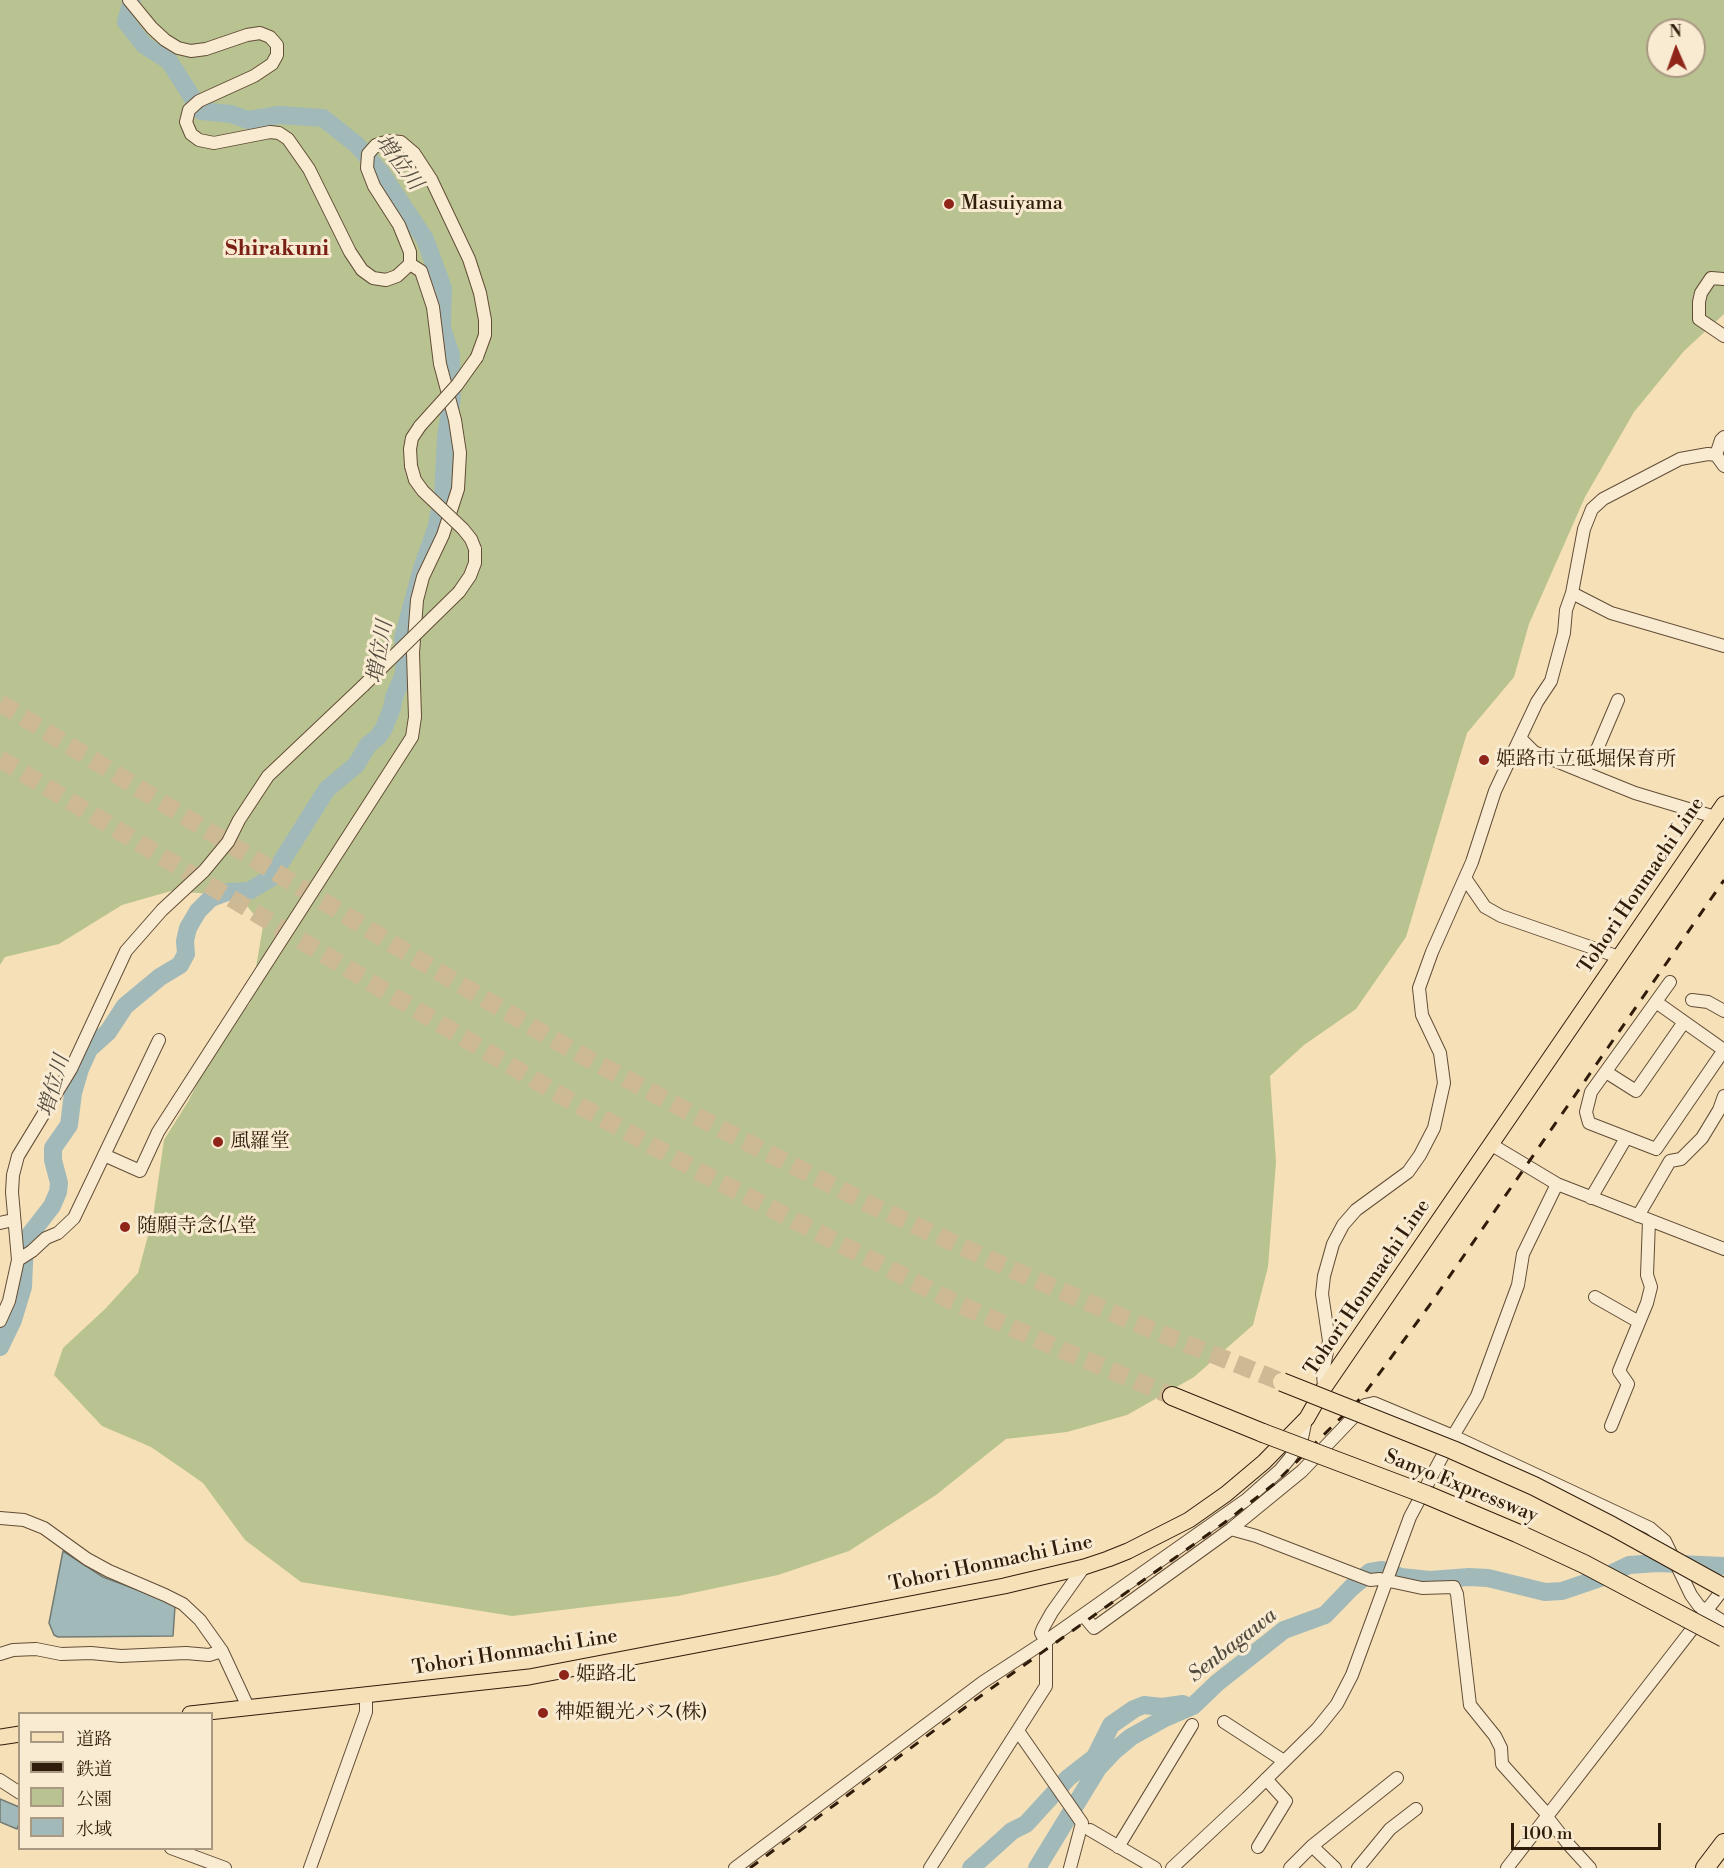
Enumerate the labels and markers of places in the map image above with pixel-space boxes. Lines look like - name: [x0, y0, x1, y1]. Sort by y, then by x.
- place label: Masuiyama: [961, 192, 1063, 216]
- marker: Masuiyama: [942, 197, 956, 211]
- place label: 姫路市立砥堀保育所: [1496, 748, 1676, 772]
- marker: 姫路市立砥堀保育所: [1477, 753, 1491, 767]
- place label: 風羅堂: [230, 1130, 290, 1154]
- marker: 風羅堂: [211, 1135, 225, 1149]
- place label: 随願寺念仏堂: [137, 1215, 257, 1239]
- marker: 随願寺念仏堂: [118, 1220, 132, 1234]
- place label: 姫路北: [576, 1663, 636, 1687]
- marker: 姫路北: [557, 1668, 571, 1682]
- place label: 神姫観光バス(株): [555, 1701, 707, 1725]
- marker: 神姫観光バス(株): [536, 1706, 550, 1720]

